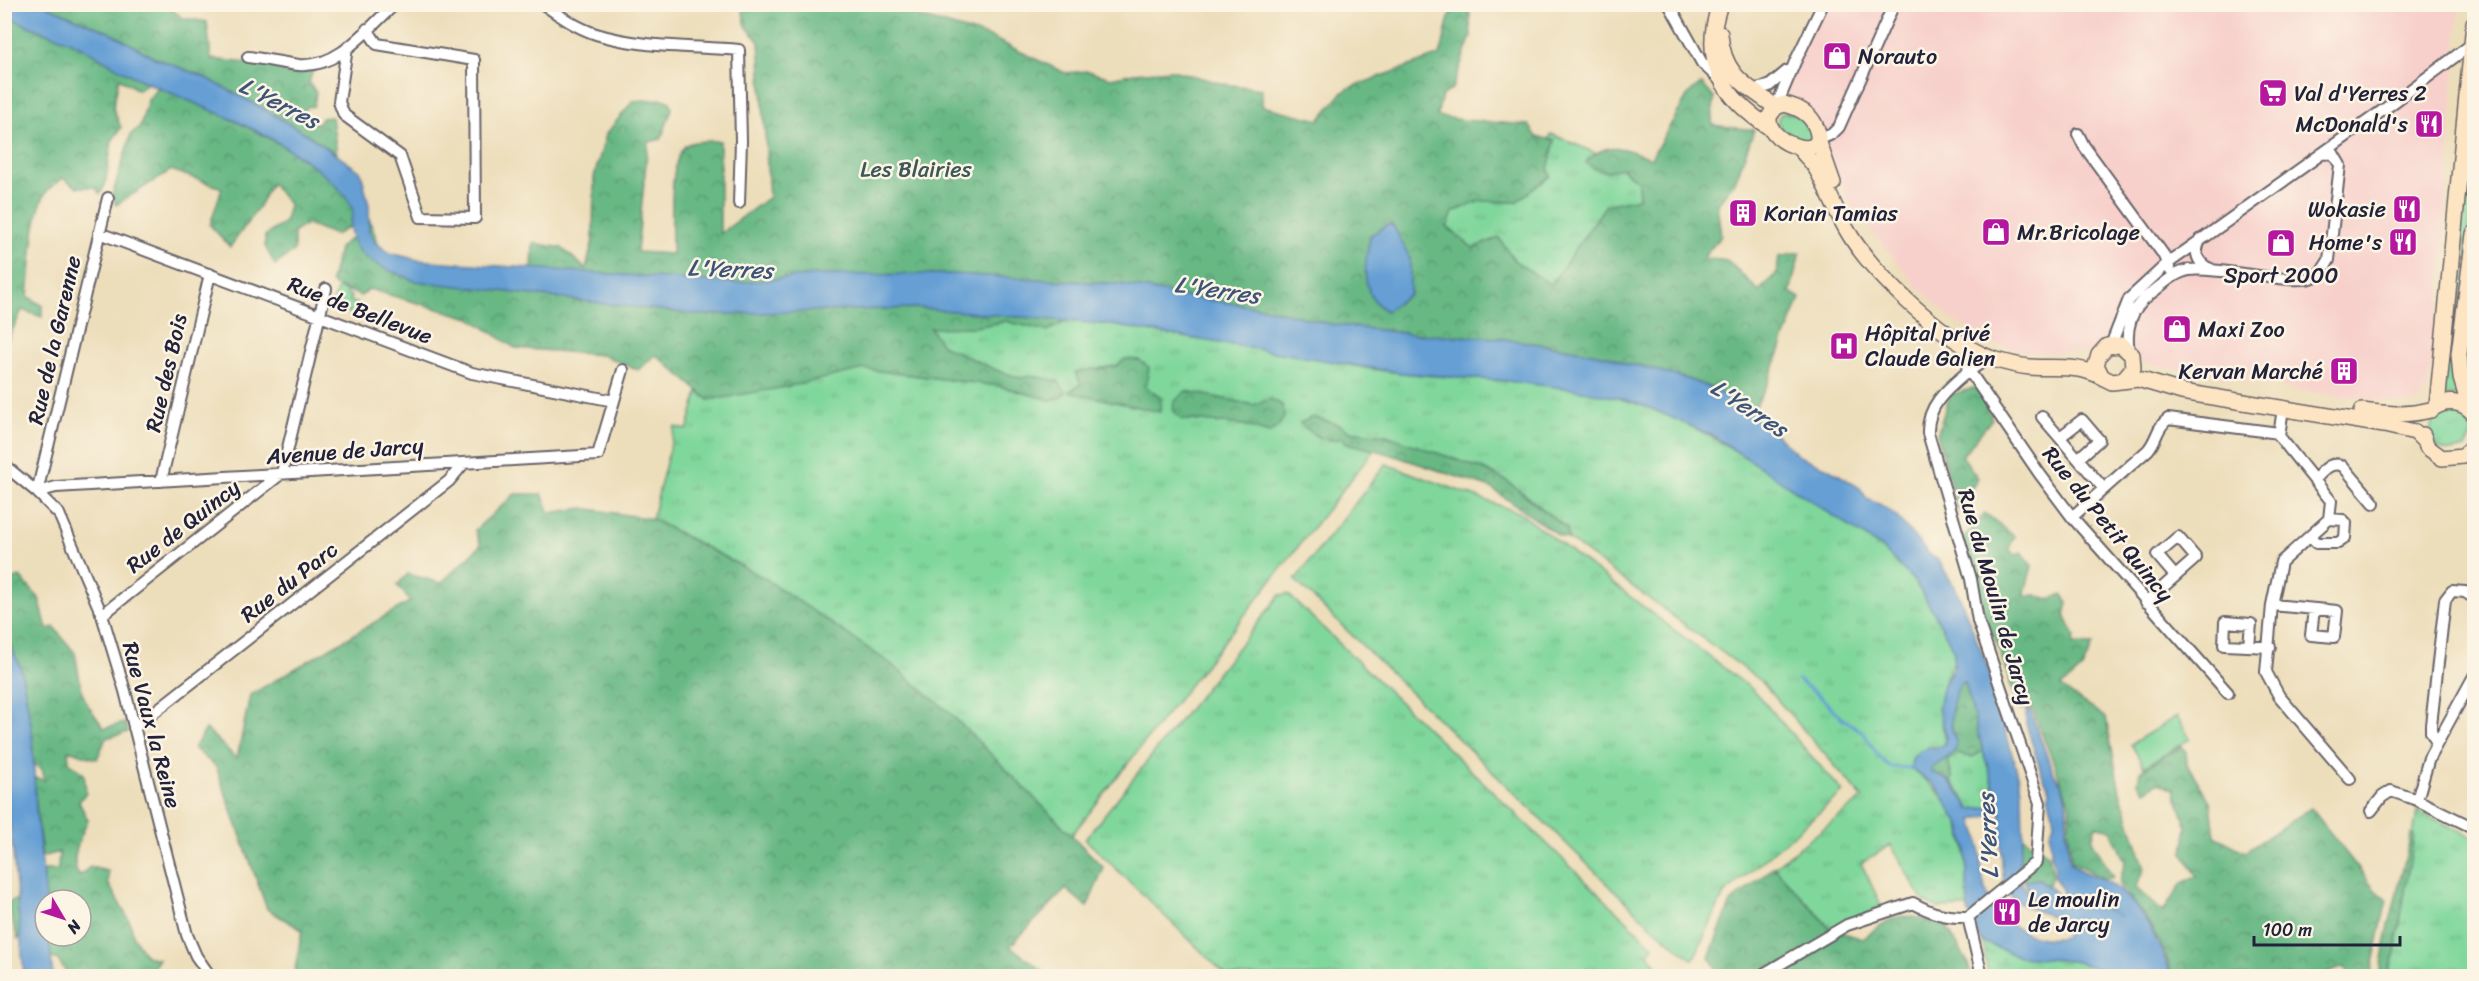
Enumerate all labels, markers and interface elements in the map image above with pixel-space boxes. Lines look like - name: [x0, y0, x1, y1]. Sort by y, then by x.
- place label: Norauto: [1858, 37, 1937, 76]
- shop icon: Norauto: [1821, 40, 1853, 72]
- water label: L'Yerres: [232, 65, 329, 142]
- place label: Val d'Yerres 2: [2294, 74, 2427, 113]
- supermarket icon: Val d'Yerres 2: [2257, 77, 2289, 109]
- place label: McDonald's: [2296, 105, 2409, 144]
- restaurant icon: McDonald's: [2413, 108, 2445, 140]
- park label: Les Blairies: [860, 150, 973, 189]
- place label: Wokasie: [2308, 190, 2386, 229]
- restaurant icon: Wokasie: [2391, 193, 2423, 225]
- place label: Korian Tamias: [1764, 194, 1899, 233]
- building icon: Korian Tamias: [1727, 197, 1759, 229]
- place label: Mr.Bricolage: [2017, 213, 2140, 252]
- shop icon: Mr.Bricolage: [1980, 216, 2012, 248]
- place label: Home's: [2309, 223, 2383, 262]
- restaurant icon: Home's: [2387, 226, 2419, 258]
- shop icon: Sport 2000: [2265, 227, 2297, 259]
- water label: L'Yerres: [687, 247, 776, 292]
- street label: Rue de la Garenne: [16, 252, 92, 428]
- place label: Sport 2000: [2224, 256, 2338, 295]
- water label: L'Yerres: [1172, 263, 1265, 317]
- street label: Rue de Bellevue: [282, 264, 438, 356]
- street label: Rue des Bois: [133, 310, 199, 436]
- place label: Maxi Zoo: [2198, 310, 2285, 349]
- shop icon: Maxi Zoo: [2161, 313, 2193, 345]
- place label: Hôpital privé Claude Galien: [1865, 314, 1995, 378]
- hospital icon: Hôpital privé Claude Galien: [1828, 330, 1860, 362]
- place label: Kervan Marché: [2179, 352, 2323, 391]
- building icon: Kervan Marché: [2328, 355, 2360, 387]
- water label: L'Yerres: [1702, 367, 1799, 450]
- street label: Avenue de Jarcy: [264, 426, 425, 476]
- street label: Rue du Petit Quincy: [2032, 437, 2184, 612]
- street label: Rue de Quincy: [117, 468, 249, 583]
- street label: Rue du Moulin de Jarcy: [1946, 484, 2046, 710]
- street label: Rue du Parc: [231, 531, 347, 633]
- street label: Rue Vaux la Reine: [111, 637, 193, 813]
- water label: L'Yerres: [1965, 789, 2011, 880]
- place label: Le moulin de Jarcy: [2028, 880, 2119, 944]
- north arrow: [33, 888, 93, 948]
- restaurant icon: Le moulin de Jarcy: [1991, 896, 2023, 928]
- scale bar: [2254, 909, 2400, 947]
- text: N: [59, 913, 90, 941]
- text: 100 m: [2263, 914, 2312, 946]

